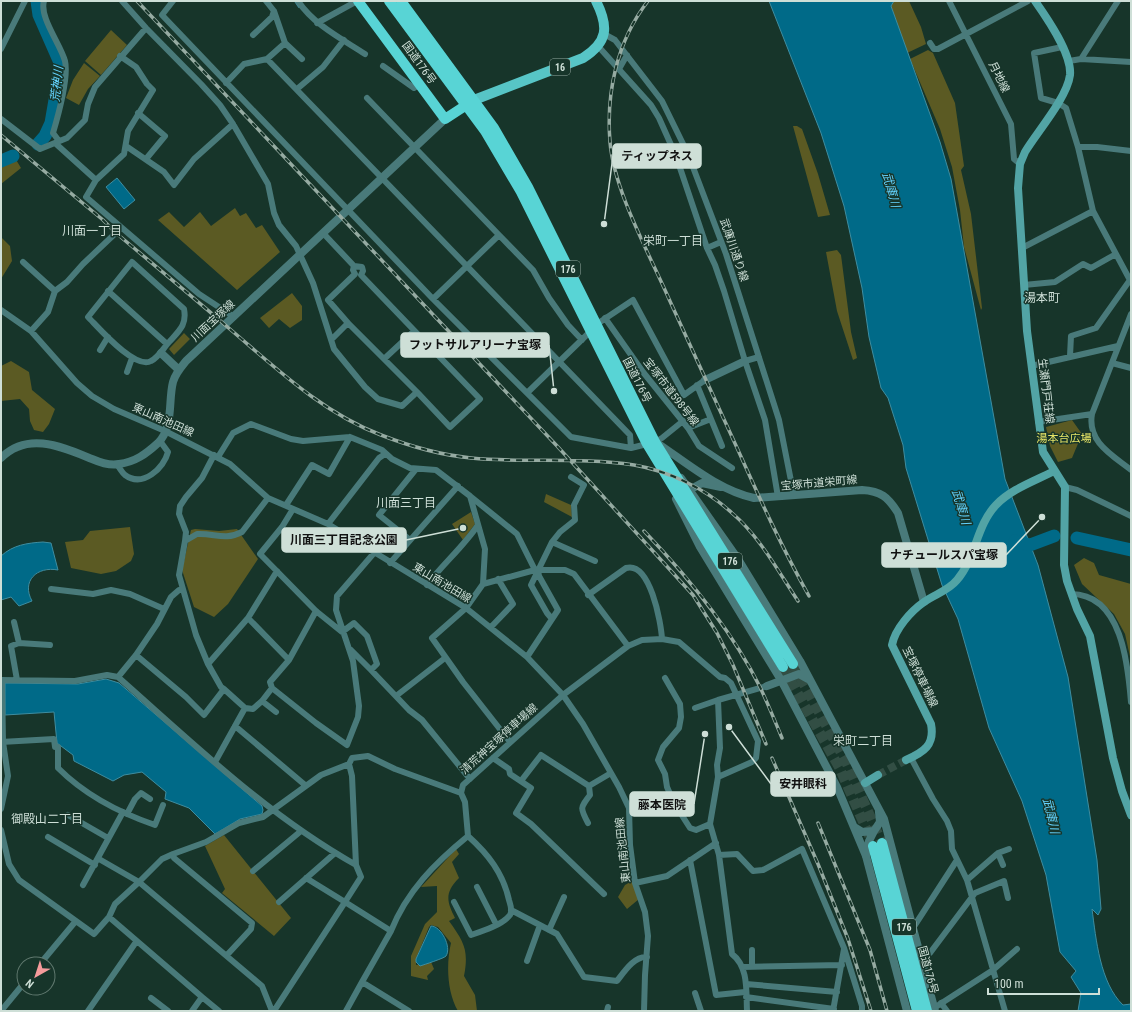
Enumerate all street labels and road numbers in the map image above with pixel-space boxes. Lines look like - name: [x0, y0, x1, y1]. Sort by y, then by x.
- street label: 国道176号: [399, 39, 439, 87]
- road number: 16: [550, 59, 570, 75]
- street label: 月地線: [986, 59, 1012, 95]
- street label: 武庫川通り線: [717, 217, 751, 283]
- road number: 176: [556, 261, 580, 277]
- street label: 川面宝塚線: [188, 297, 238, 345]
- street label: 国道176号: [620, 355, 654, 405]
- street label: 宝塚市道598号線: [641, 356, 701, 428]
- street label: 生瀬門戸荘線: [1036, 357, 1056, 425]
- street label: 東山南池田線: [130, 401, 196, 439]
- street label: 宝塚市道栄町線: [780, 473, 858, 493]
- road number: 176: [718, 553, 742, 569]
- street label: 東山南池田線: [410, 560, 474, 606]
- street label: 宝塚停車場線: [900, 644, 940, 710]
- street label: 清荒神宝塚停車場線: [458, 701, 540, 777]
- street label: 東山南池田線: [613, 817, 633, 883]
- road number: 176: [892, 919, 916, 935]
- street label: 国道176号: [915, 945, 941, 995]

